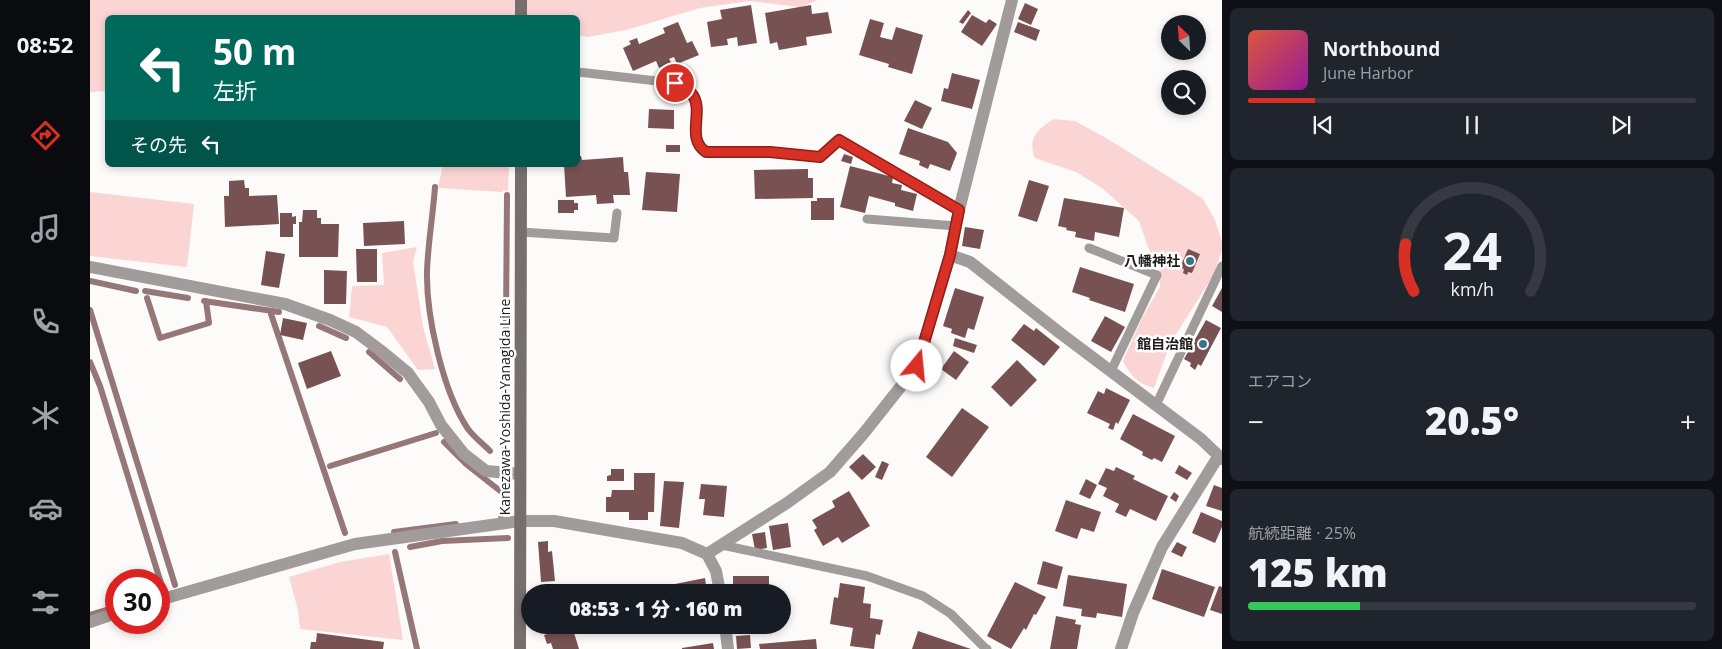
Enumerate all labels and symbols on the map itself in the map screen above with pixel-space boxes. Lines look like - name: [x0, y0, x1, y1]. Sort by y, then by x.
- north arrow: [1161, 15, 1206, 60]
- pin: [654, 62, 696, 104]
- place label: 八幡神社: [1124, 251, 1180, 270]
- marker: 八幡神社: [1184, 255, 1196, 267]
- street label: Kanezawa-Yoshida-Yanagida Line: [495, 299, 514, 515]
- place label: 館自治館: [1137, 334, 1193, 353]
- marker: 館自治館: [1197, 338, 1209, 350]
- position arrow: [890, 339, 942, 391]
- speed limit sign: 30: [105, 569, 170, 634]

